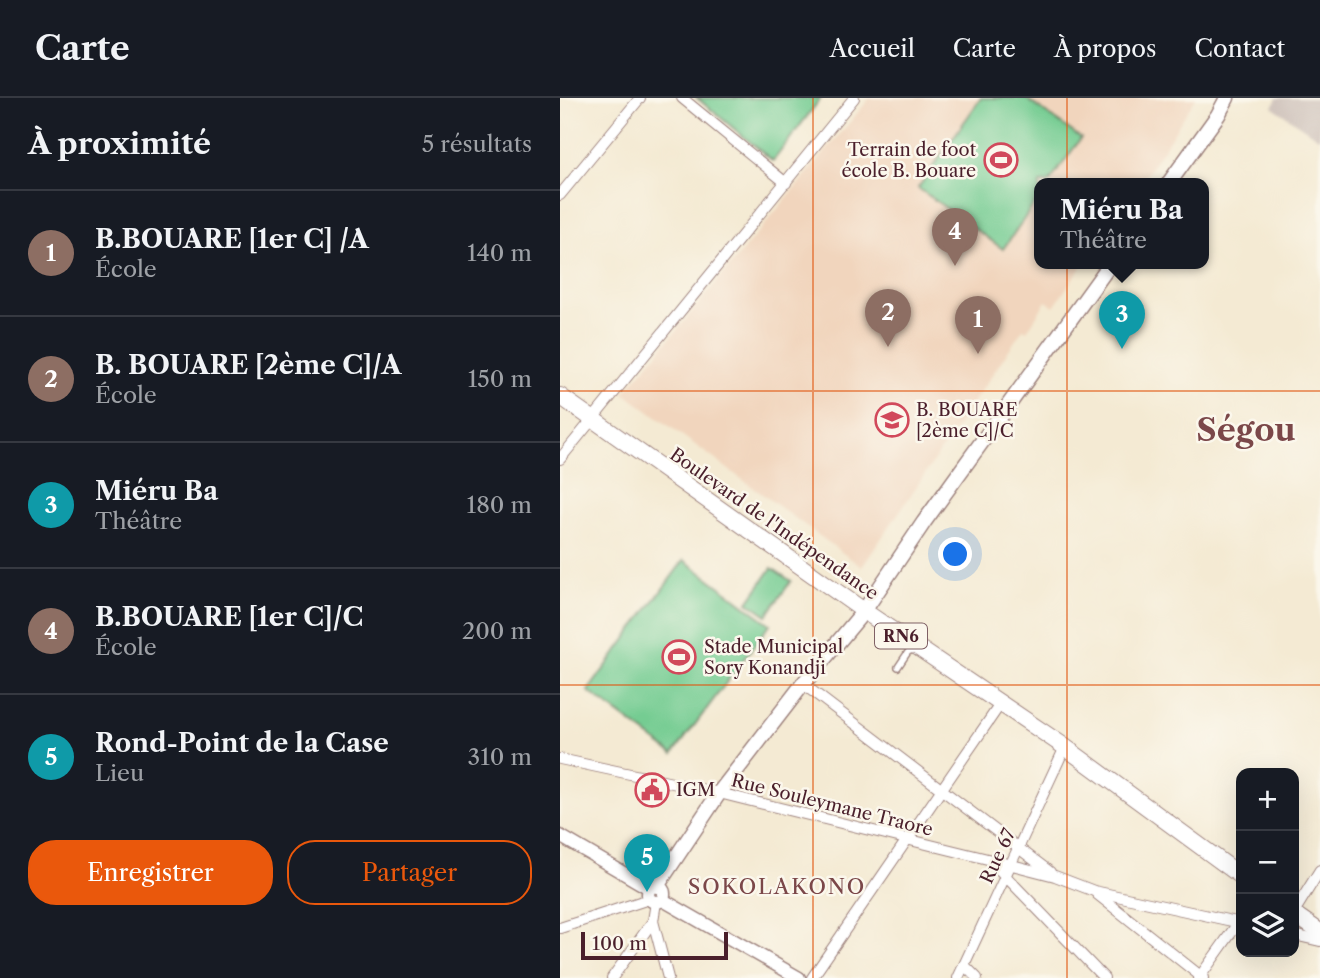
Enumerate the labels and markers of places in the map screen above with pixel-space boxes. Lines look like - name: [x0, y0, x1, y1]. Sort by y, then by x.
- place label: Terrain de foot école B. Bouare: [842, 139, 977, 182]
- sports icon: Terrain de foot école B. Bouare: [982, 141, 1020, 179]
- pin: 4: [932, 208, 978, 266]
- pin: 2: [865, 289, 911, 347]
- pin: 3: [1099, 291, 1145, 349]
- pin: 1: [955, 296, 1001, 354]
- place label: B. BOUARE [2ème C]/C: [916, 399, 1018, 442]
- school or university icon: B. BOUARE [2ème C]/C: [873, 401, 911, 439]
- place label: Stade Municipal Sory Konandji: [704, 636, 843, 679]
- sports icon: Stade Municipal Sory Konandji: [660, 638, 698, 676]
- public building icon: IGM: [633, 771, 671, 809]
- place label: IGM: [676, 779, 715, 801]
- pin: 5: [624, 834, 670, 892]

